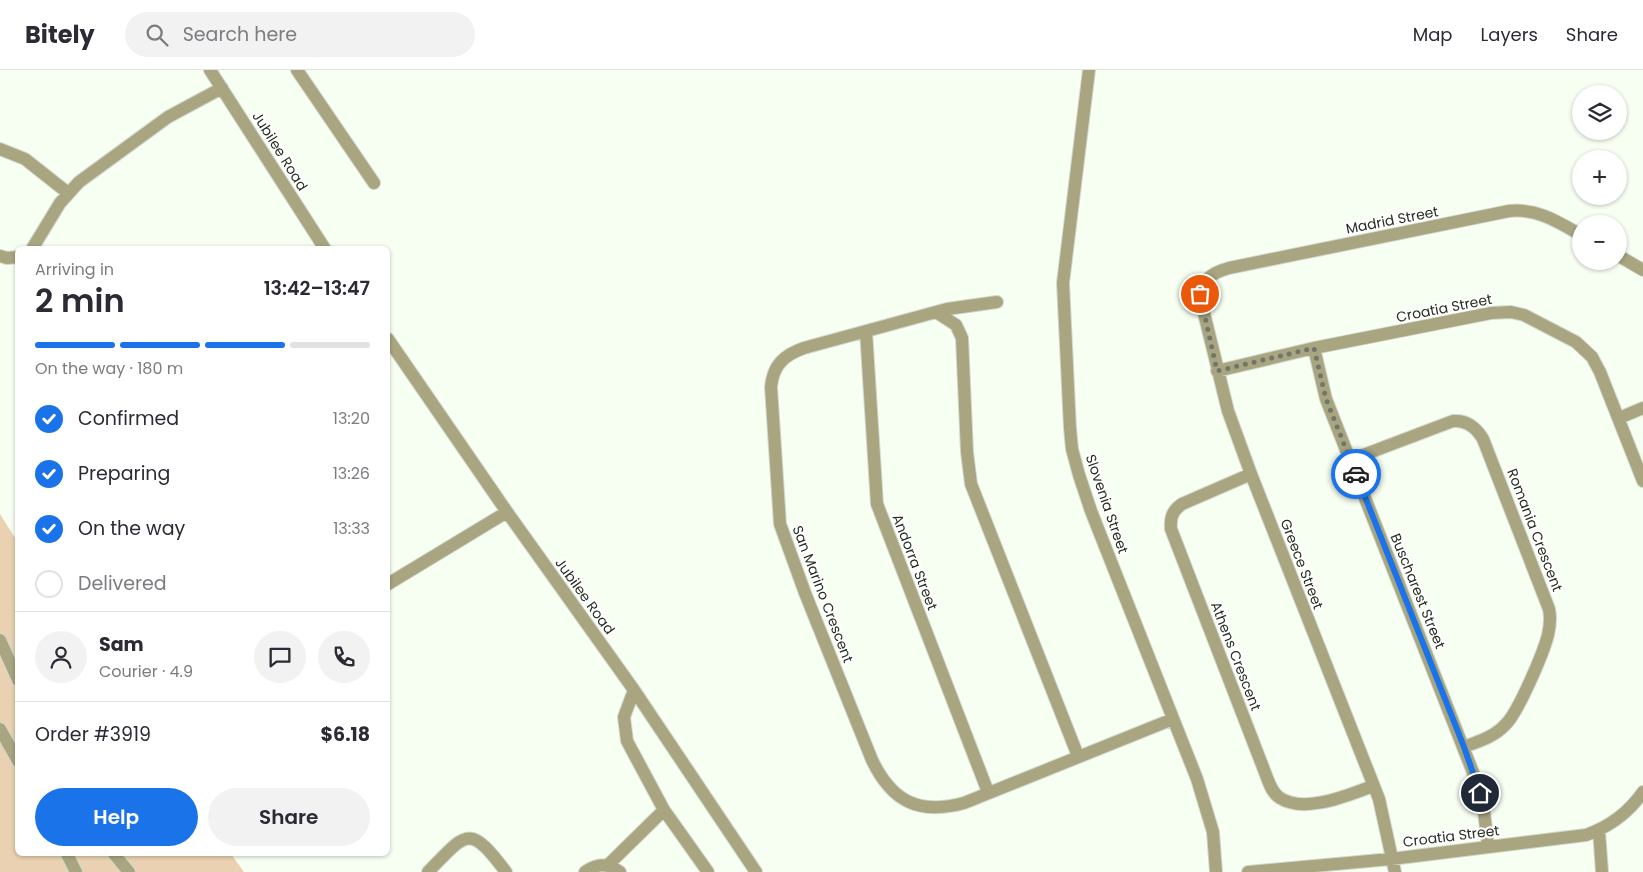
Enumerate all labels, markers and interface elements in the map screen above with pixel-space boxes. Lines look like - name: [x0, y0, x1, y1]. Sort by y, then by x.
- search box: [125, 12, 475, 57]
- text: Bitely: [25, 18, 95, 51]
- icon: search: [143, 21, 171, 49]
- text: Search here: [183, 21, 297, 48]
- text: Map: [1413, 22, 1453, 47]
- text: Layers: [1481, 22, 1538, 47]
- text: Share: [1566, 22, 1618, 47]
- map controls: [1572, 85, 1627, 270]
- button: layers: [1572, 85, 1627, 140]
- street label: Jubilee Road: [248, 107, 312, 195]
- button: +: [1572, 150, 1627, 205]
- street label: Madrid Street: [1344, 201, 1440, 239]
- button: −: [1572, 215, 1627, 270]
- text: Arriving in: [35, 258, 114, 281]
- pin: [1179, 273, 1221, 315]
- text: 13:42–13:47: [264, 275, 370, 302]
- text: 2 min: [35, 278, 125, 323]
- icon: bag: [1186, 280, 1214, 308]
- street label: Croatia Street: [1394, 289, 1494, 327]
- text: On the way · 180 m: [35, 357, 183, 380]
- icon: check: [35, 405, 63, 433]
- text: Confirmed: [78, 405, 179, 432]
- text: 13:20: [333, 407, 370, 430]
- courier: [1331, 449, 1381, 499]
- street label: Slovenia Street: [1081, 452, 1133, 556]
- icon: check: [35, 460, 63, 488]
- text: Preparing: [78, 460, 170, 487]
- icon: car: [1342, 460, 1370, 488]
- text: 13:26: [333, 462, 370, 485]
- street label: Romania Crescent: [1502, 466, 1568, 594]
- street label: Andorra Street: [887, 511, 943, 613]
- icon: check: [35, 515, 63, 543]
- text: On the way: [78, 515, 185, 542]
- street label: Greece Street: [1276, 516, 1328, 612]
- text: 13:33: [333, 517, 370, 540]
- street label: San Marino Crescent: [788, 523, 858, 665]
- street label: Buscharest Street: [1386, 530, 1450, 652]
- street label: Jubilee Road: [550, 554, 620, 638]
- text: Delivered: [78, 570, 167, 597]
- street label: Athens Crescent: [1206, 599, 1266, 713]
- button: person: [35, 631, 87, 683]
- text: Sam: [99, 631, 144, 658]
- button: chat: [254, 631, 306, 683]
- button: phone: [318, 631, 370, 683]
- text: Courier · 4.9: [99, 660, 193, 683]
- text: Order #3919: [35, 721, 151, 748]
- text: $6.18: [321, 721, 370, 748]
- pin: [1459, 772, 1501, 814]
- icon: home: [1466, 779, 1494, 807]
- button: Help: [35, 788, 198, 846]
- button: Share: [208, 788, 370, 846]
- street label: Croatia Street: [1402, 820, 1500, 852]

